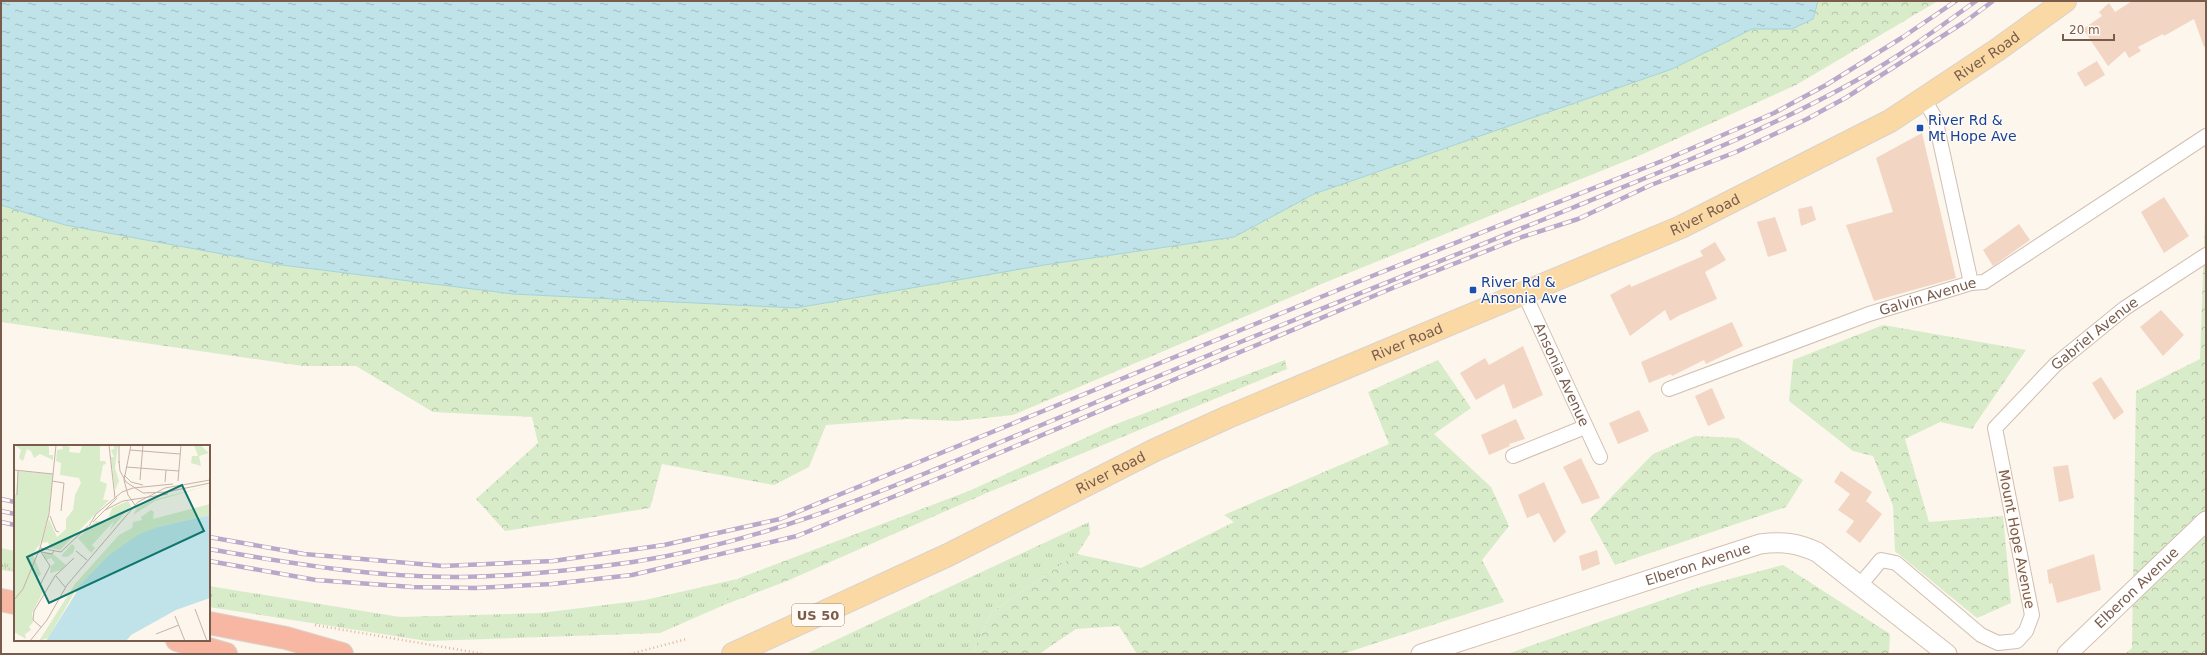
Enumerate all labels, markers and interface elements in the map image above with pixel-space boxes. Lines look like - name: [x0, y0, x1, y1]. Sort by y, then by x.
- scale bar: [2063, 16, 2114, 42]
- text: 20 m: [2069, 23, 2100, 37]
- street label: River Road: [1951, 28, 2023, 84]
- place label: River Rd & Mt Hope Ave: [1928, 112, 2017, 144]
- marker: River Rd & Mt Hope Ave: [1915, 123, 1925, 133]
- street label: River Road: [1668, 191, 1742, 239]
- place label: River Rd & Ansonia Ave: [1481, 274, 1567, 306]
- street label: Galvin Avenue: [1877, 275, 1977, 318]
- marker: River Rd & Ansonia Ave: [1468, 285, 1478, 295]
- street label: Gabriel Avenue: [2048, 294, 2141, 373]
- street label: River Road: [1369, 320, 1445, 364]
- street label: Ansonia Avenue: [1531, 320, 1593, 429]
- inset map: [14, 445, 210, 641]
- street label: River Road: [1073, 448, 1148, 497]
- street label: Mount Hope Avenue: [1996, 468, 2038, 610]
- street label: Elberon Avenue: [1643, 540, 1752, 589]
- street label: Elberon Avenue: [2091, 544, 2182, 631]
- road number: US 50: [792, 604, 844, 626]

